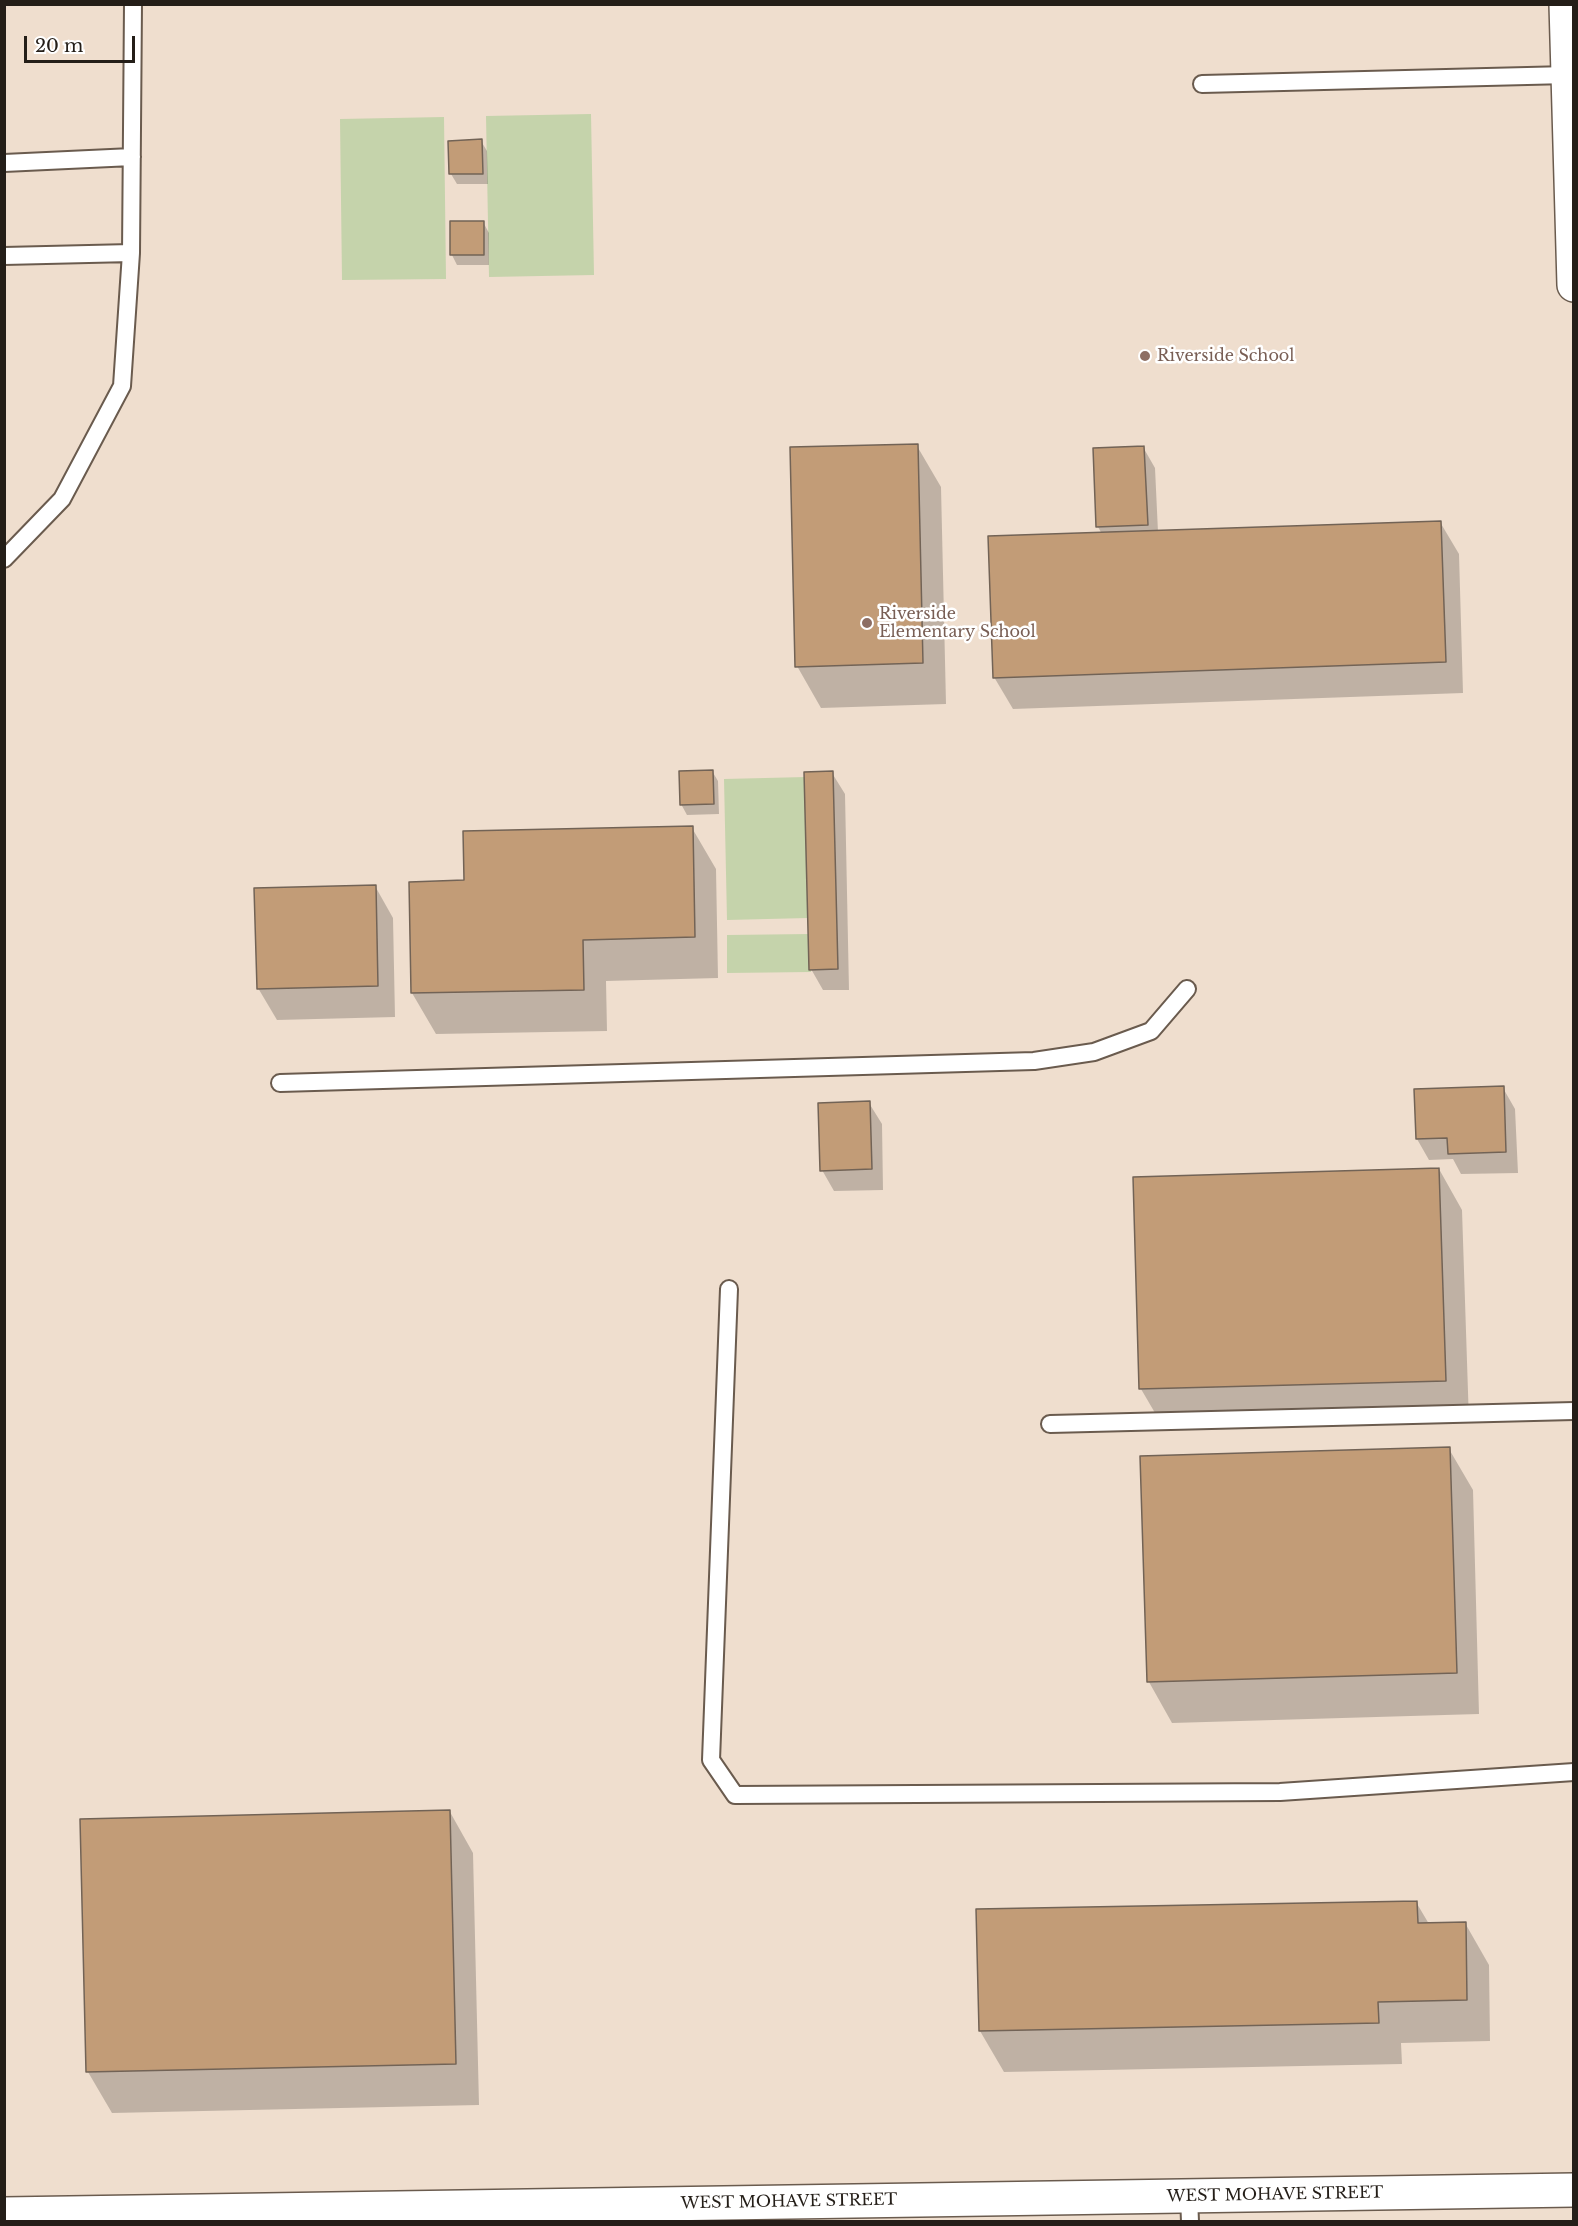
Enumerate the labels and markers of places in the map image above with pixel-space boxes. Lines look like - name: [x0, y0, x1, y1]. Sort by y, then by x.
- place label: Riverside School: [1157, 346, 1295, 366]
- marker: Riverside School: [1138, 349, 1152, 363]
- place label: Riverside Elementary School: [879, 604, 1036, 642]
- marker: Riverside Elementary School: [860, 616, 874, 630]

